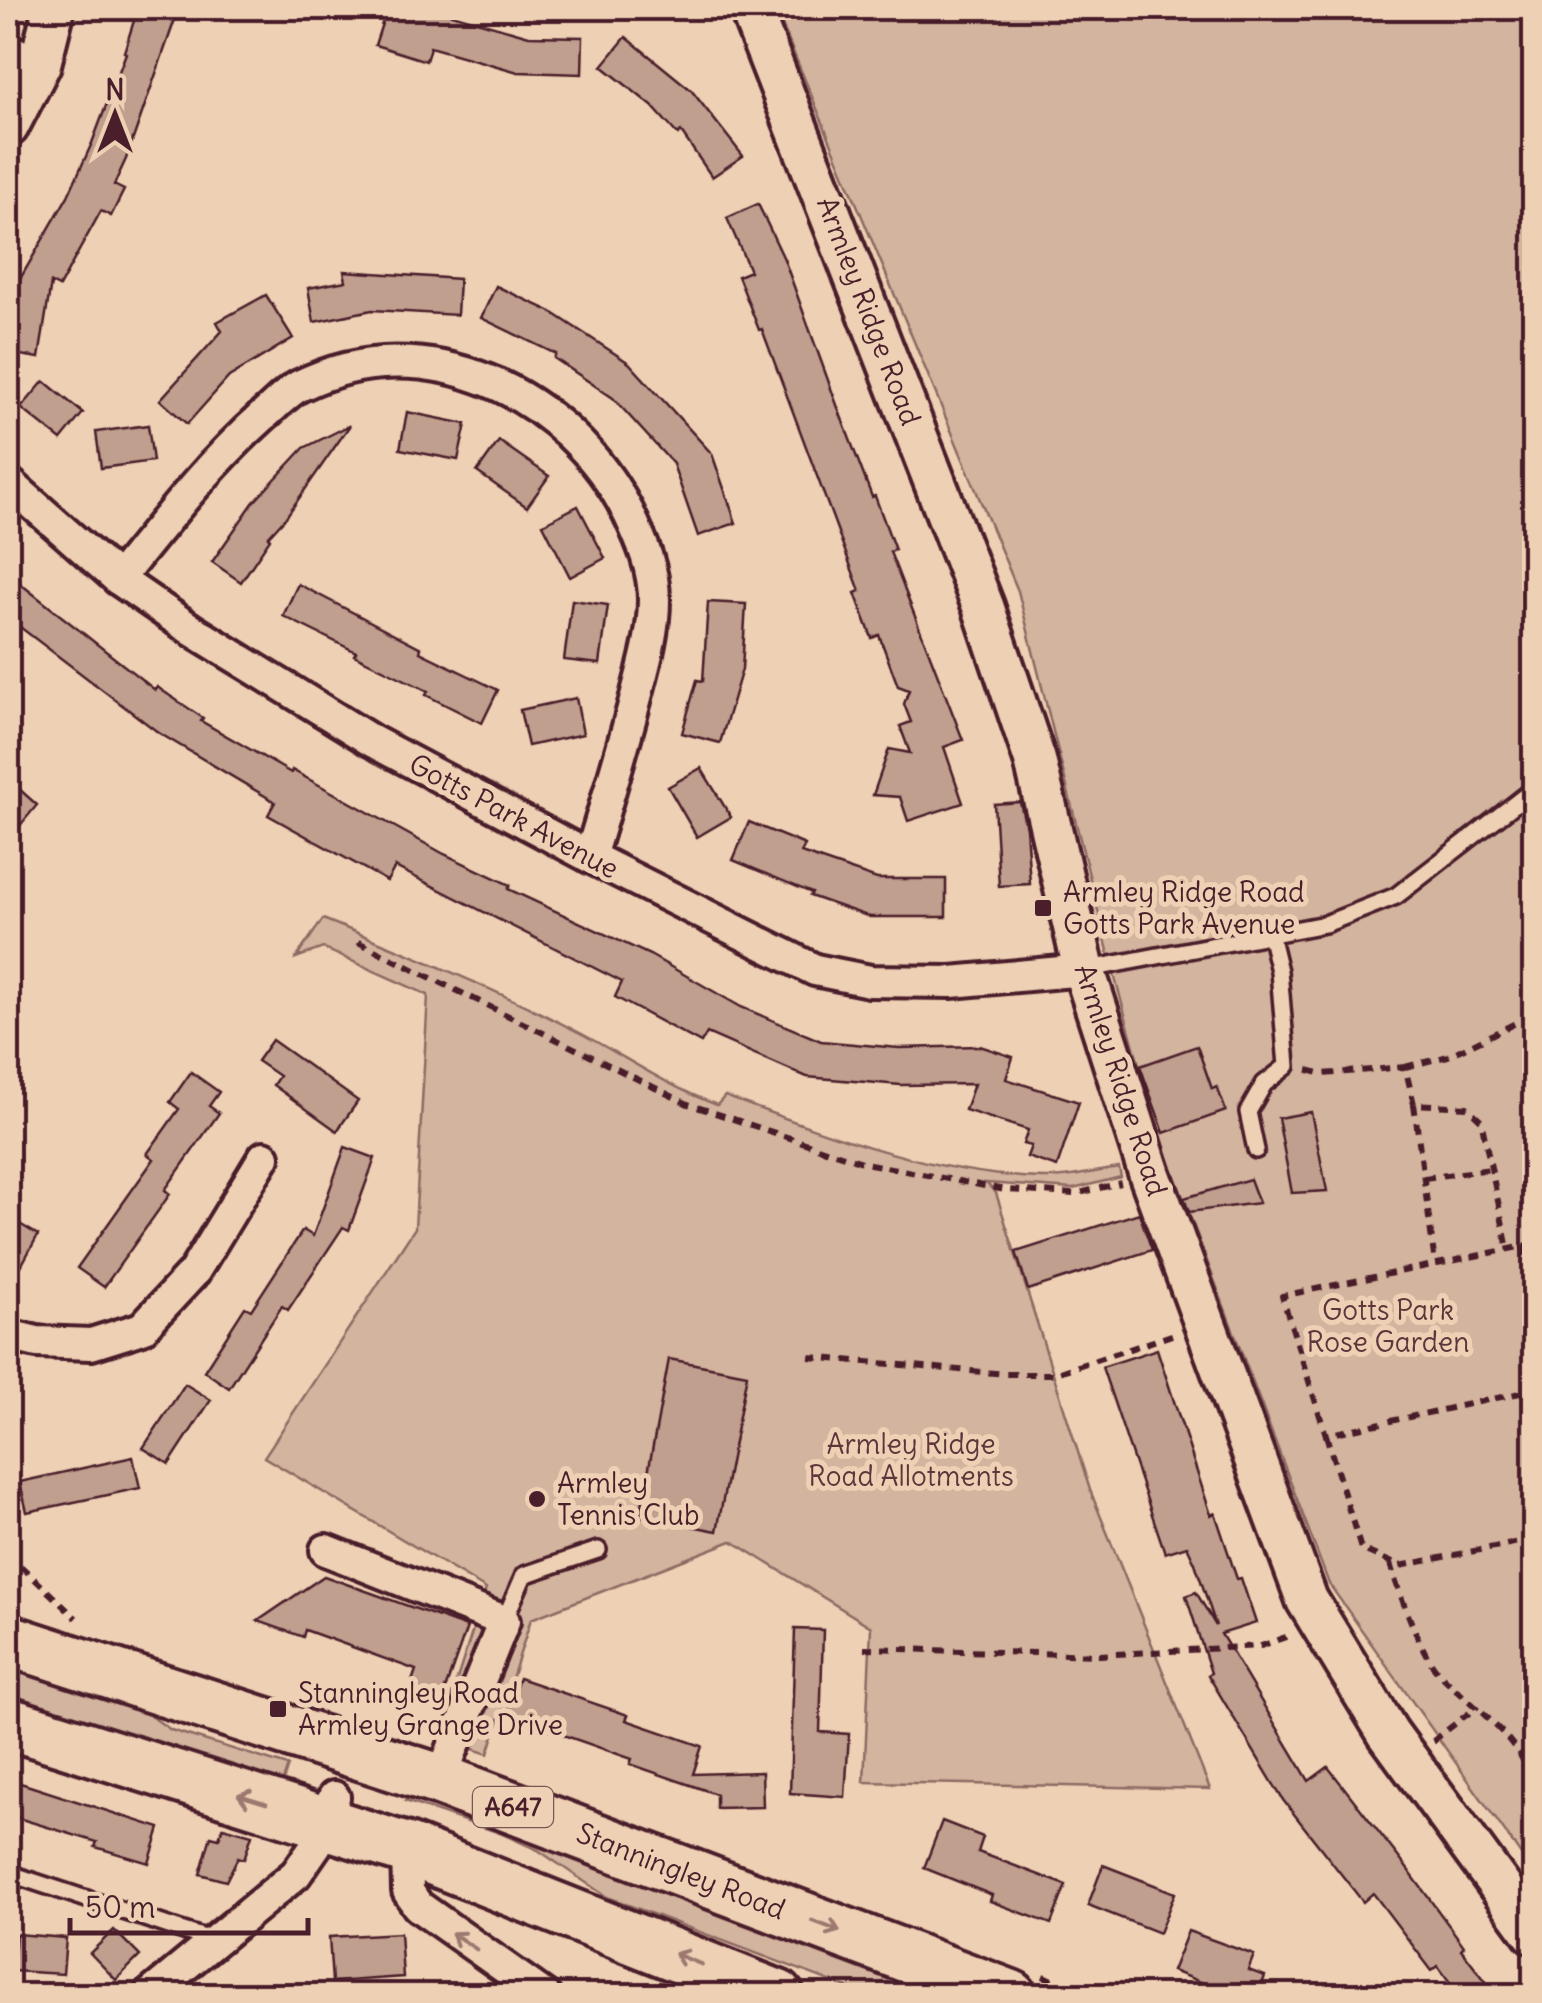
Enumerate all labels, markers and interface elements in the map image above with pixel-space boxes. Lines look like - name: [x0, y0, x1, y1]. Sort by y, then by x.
- north arrow: [65, 65, 165, 165]
- text: N: [105, 72, 125, 108]
- street label: Armley Ridge Road: [809, 192, 929, 430]
- street label: Gotts Park Avenue: [403, 746, 625, 886]
- place label: Armley Ridge Road Gotts Park Avenue: [1063, 874, 1304, 942]
- marker: Armley Ridge Road Gotts Park Avenue: [1032, 897, 1054, 919]
- street label: Armley Ridge Road: [1067, 960, 1175, 1200]
- park label: Gotts Park Rose Garden: [1307, 1292, 1469, 1360]
- park label: Armley Ridge Road Allotments: [808, 1426, 1014, 1494]
- place label: Armley Tennis Club: [557, 1465, 699, 1533]
- marker: Armley Tennis Club: [526, 1488, 548, 1510]
- place label: Stanningley Road Armley Grange Drive: [298, 1675, 563, 1743]
- marker: Stanningley Road Armley Grange Drive: [267, 1698, 289, 1720]
- road number: A647: [473, 1787, 553, 1827]
- one-way arrow: [236, 1789, 268, 1807]
- street label: Stanningley Road: [572, 1815, 790, 1927]
- scale bar: [70, 1873, 308, 1935]
- text: 50 m: [85, 1888, 155, 1926]
- one-way arrow: [811, 1918, 841, 1936]
- one-way arrow: [451, 1930, 479, 1951]
- one-way arrow: [673, 1949, 703, 1967]

